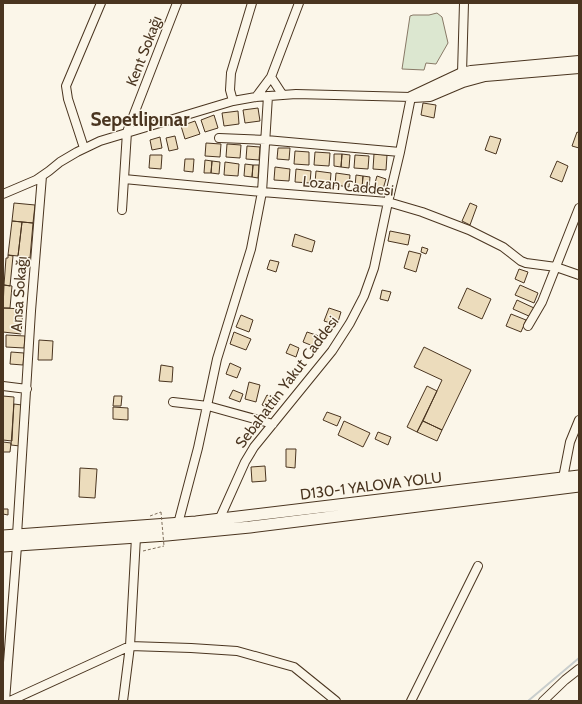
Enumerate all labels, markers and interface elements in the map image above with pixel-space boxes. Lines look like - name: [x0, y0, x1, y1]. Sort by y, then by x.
- street label: Kent Sokağı: [122, 13, 166, 89]
- district label: Sepetlipınar: [90, 108, 190, 131]
- street label: Lozan Caddesi: [301, 172, 395, 200]
- street label: Ansa Sokağı: [7, 256, 31, 332]
- street label: Sebahattin Yakut Caddesi: [232, 313, 342, 451]
- street label: D130-1 YALOVA YOLU: [299, 468, 443, 504]

